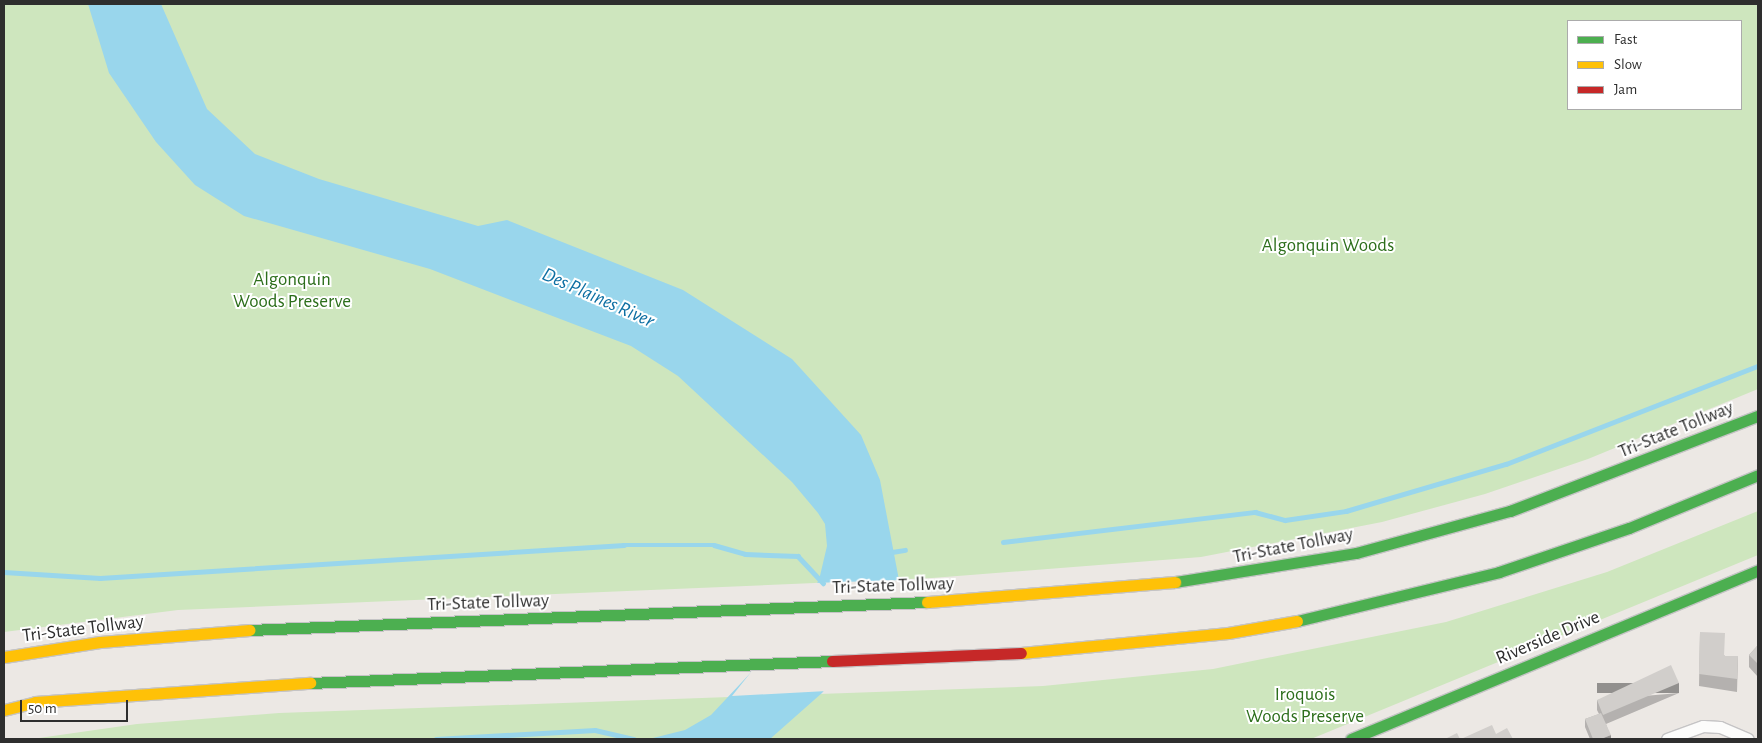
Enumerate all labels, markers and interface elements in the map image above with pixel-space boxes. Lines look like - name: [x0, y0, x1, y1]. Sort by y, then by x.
- legend: [1567, 20, 1742, 110]
- text: Fast: [1614, 32, 1637, 47]
- text: Slow: [1614, 57, 1642, 72]
- text: Jam: [1614, 82, 1637, 97]
- park label: Algonquin Woods: [1262, 235, 1394, 257]
- water label: Des Plaines River: [538, 263, 658, 333]
- park label: Algonquin Woods Preserve: [233, 269, 351, 313]
- street label: Tri-State Tollway: [1615, 397, 1737, 463]
- street label: Tri-State Tollway: [1231, 523, 1355, 569]
- street label: Tri-State Tollway: [832, 572, 954, 600]
- street label: Tri-State Tollway: [427, 589, 549, 617]
- street label: Riverside Drive: [1493, 606, 1603, 670]
- street label: Tri-State Tollway: [21, 610, 145, 648]
- park label: Iroquois Woods Preserve: [1246, 684, 1364, 728]
- scale bar: [22, 690, 130, 722]
- text: 50 m: [28, 701, 57, 716]

